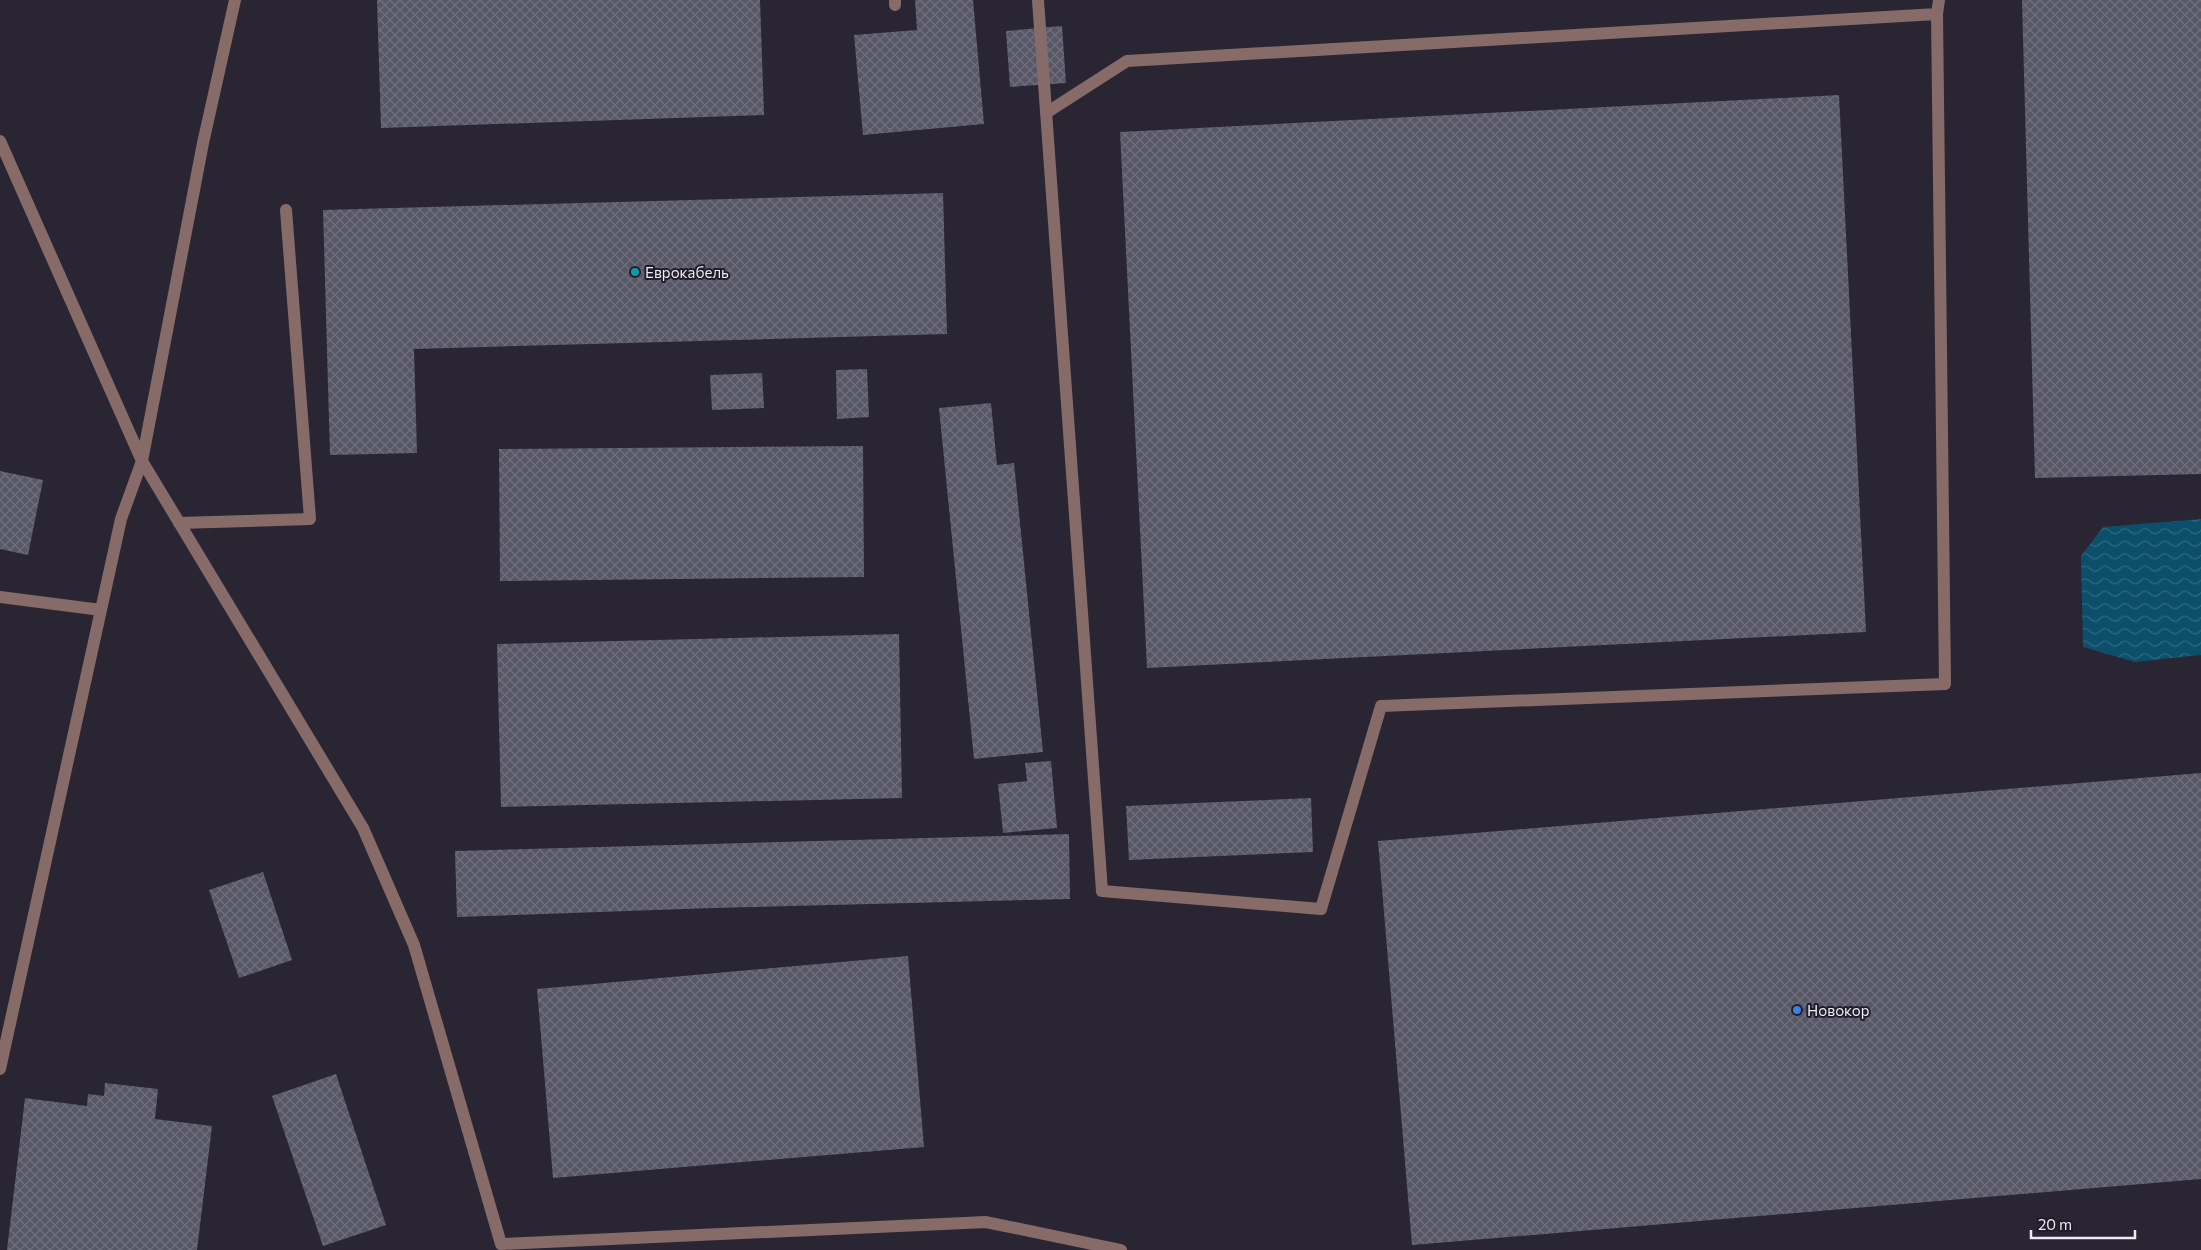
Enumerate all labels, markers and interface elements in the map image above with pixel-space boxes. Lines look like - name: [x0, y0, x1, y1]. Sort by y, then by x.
- place label: Еврокабель: [645, 263, 729, 281]
- marker: Еврокабель: [629, 266, 641, 278]
- place label: Новокор: [1807, 1001, 1870, 1019]
- marker: Новокор: [1791, 1004, 1803, 1016]
- scale bar: [2031, 1208, 2135, 1240]
- text: 20 m: [2038, 1215, 2072, 1233]

